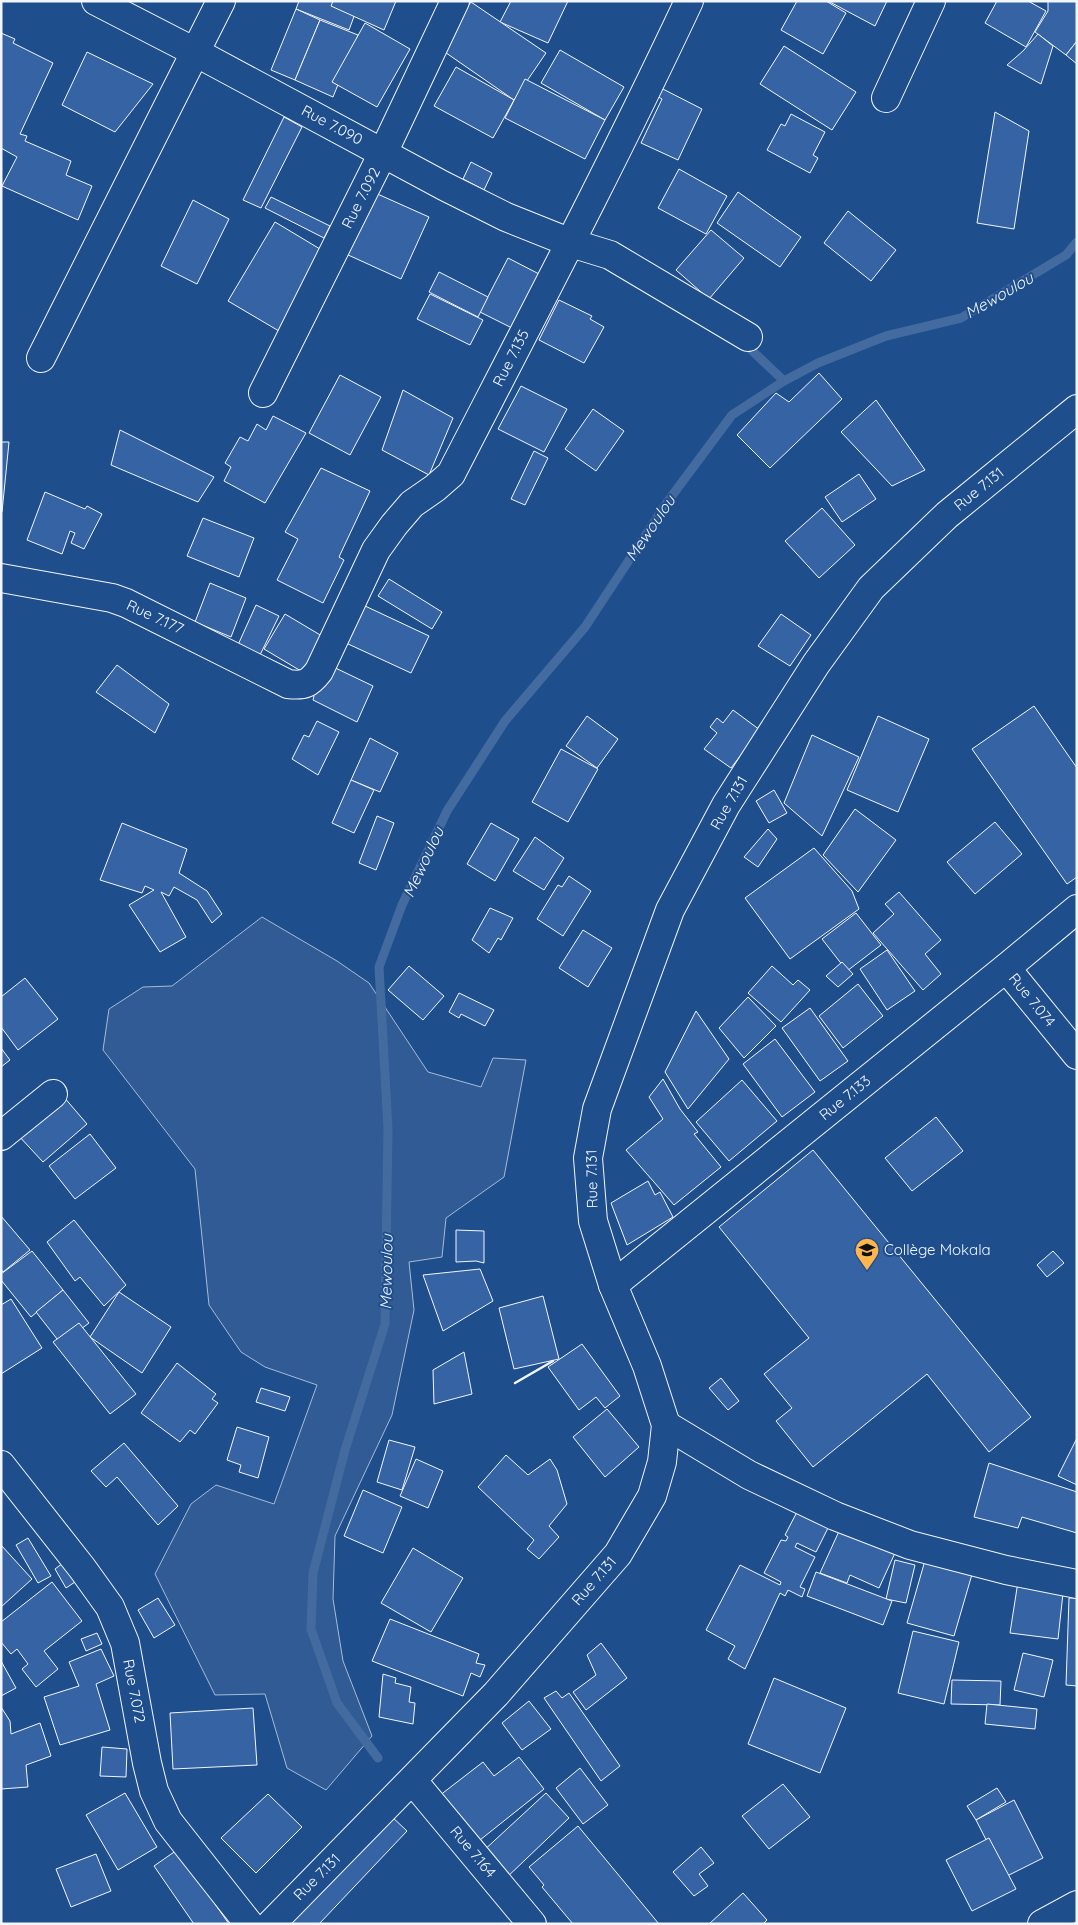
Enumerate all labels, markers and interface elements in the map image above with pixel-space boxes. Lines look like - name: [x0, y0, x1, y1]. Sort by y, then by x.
- street label: Rue 7.090: [298, 101, 366, 149]
- street label: Rue 7.092: [337, 164, 384, 232]
- water label: Mewoulou: [961, 267, 1037, 323]
- street label: Rue 7.135: [488, 326, 533, 389]
- street label: Rue 7.131: [950, 463, 1008, 515]
- water label: Mewoulou: [621, 490, 680, 565]
- street label: Rue 7.177: [124, 595, 187, 638]
- street label: Rue 7.131: [706, 773, 751, 833]
- water label: Mewoulou: [398, 823, 448, 900]
- street label: Rue 7.074: [1005, 969, 1060, 1030]
- street label: Rue 7.133: [815, 1071, 875, 1124]
- street label: Rue 7.131: [581, 1149, 602, 1209]
- water label: Mewoulou: [375, 1233, 397, 1310]
- school or university icon: Collège Mokala: [854, 1237, 880, 1271]
- place label: Collège Mokala: [884, 1240, 991, 1259]
- street label: Rue 7.131: [567, 1552, 620, 1609]
- street label: Rue 7.072: [119, 1657, 150, 1724]
- street label: Rue 7.164: [446, 1822, 501, 1881]
- street label: Rue 7.131: [289, 1849, 344, 1904]

